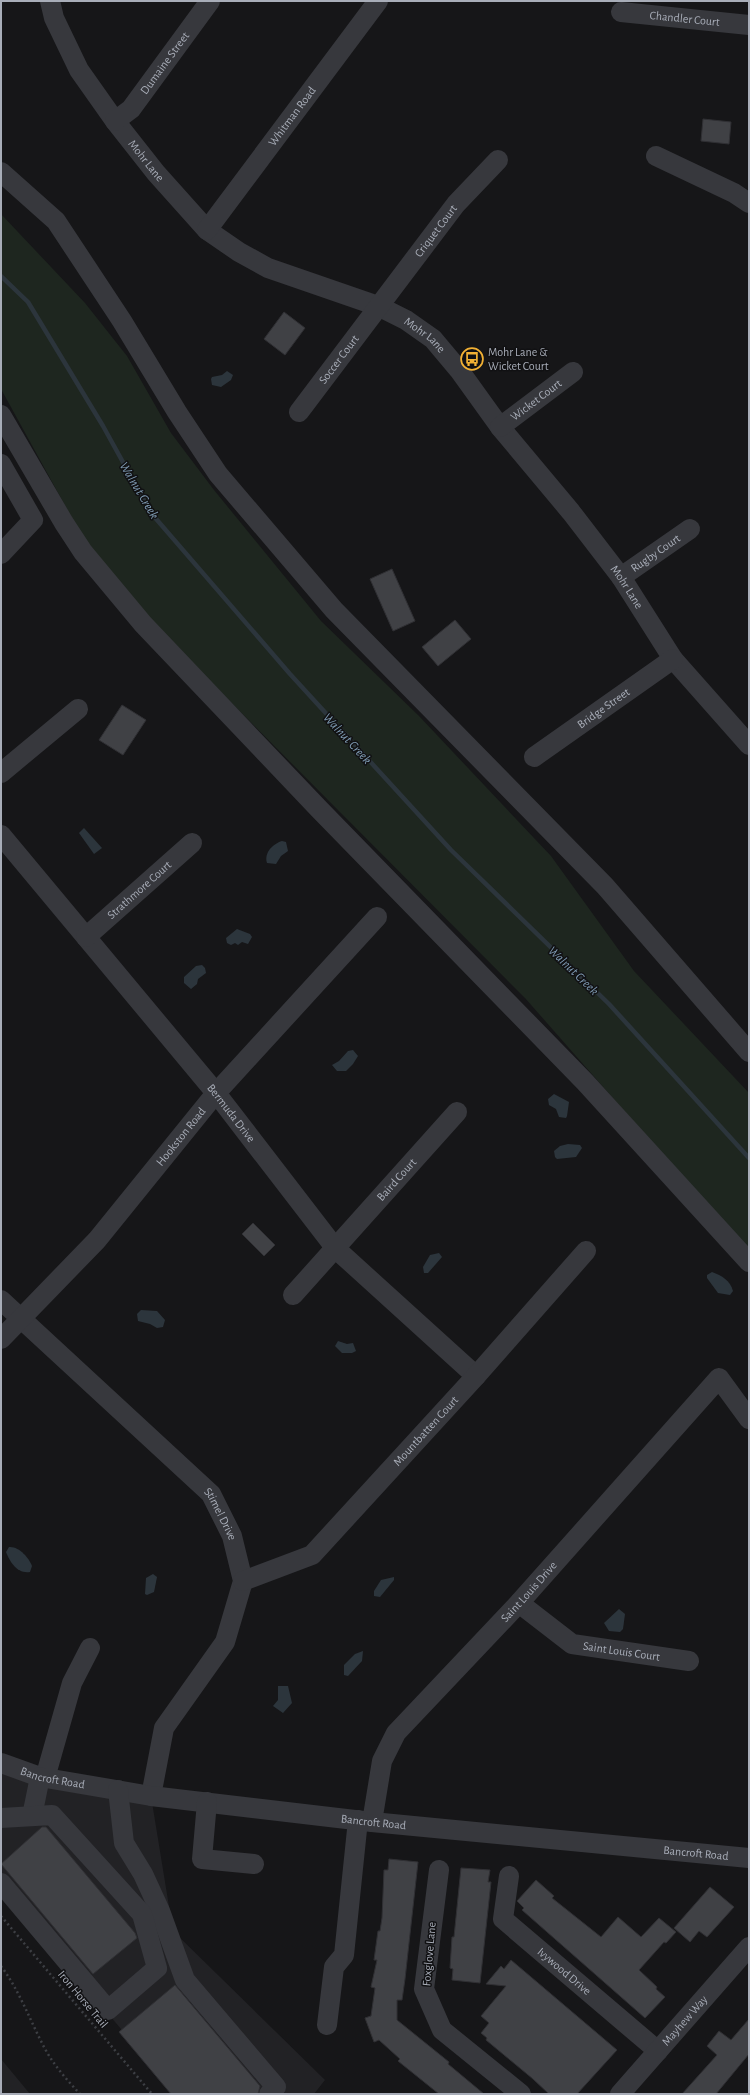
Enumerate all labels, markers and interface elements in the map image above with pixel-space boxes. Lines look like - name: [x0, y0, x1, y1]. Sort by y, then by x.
- street label: Chandler Court: [649, 9, 720, 28]
- street label: Dumaine Street: [138, 30, 191, 96]
- street label: Whitman Road: [266, 84, 318, 148]
- street label: Mohr Lane: [126, 138, 166, 184]
- street label: Criquet Court: [412, 202, 459, 259]
- street label: Mohr Lane: [402, 315, 448, 355]
- street label: Soccer Court: [317, 333, 361, 386]
- bus stop icon: Mohr Lane & Wicket Court: [459, 346, 485, 372]
- place label: Mohr Lane & Wicket Court: [488, 346, 549, 372]
- street label: Wicket Court: [508, 377, 564, 423]
- water label: Walnut Creek: [117, 460, 161, 522]
- street label: Rugby Court: [629, 532, 683, 574]
- street label: Mohr Lane: [608, 563, 646, 611]
- street label: Bridge Street: [575, 685, 632, 731]
- water label: Walnut Creek: [320, 711, 373, 767]
- street label: Strathmore Court: [105, 858, 174, 921]
- water label: Walnut Creek: [545, 944, 600, 998]
- street label: Bermuda Drive: [205, 1081, 258, 1144]
- street label: Hookston Road: [154, 1105, 208, 1168]
- street label: Baird Court: [374, 1156, 419, 1203]
- street label: Mountbatten Court: [391, 1394, 461, 1468]
- street label: Stimel Drive: [202, 1485, 239, 1541]
- street label: Saint Louis Drive: [498, 1559, 559, 1624]
- street label: Saint Louis Court: [582, 1640, 661, 1663]
- street label: Bancroft Road: [19, 1765, 86, 1791]
- street label: Bancroft Road: [340, 1812, 407, 1831]
- street label: Bancroft Road: [663, 1844, 729, 1862]
- street label: Foxglove Lane: [420, 1921, 438, 1987]
- street label: Ivywood Drive: [535, 1945, 593, 1997]
- street label: Iron Horse Trail: [56, 1968, 110, 2030]
- street label: Mayhew Way: [660, 1993, 710, 2048]

